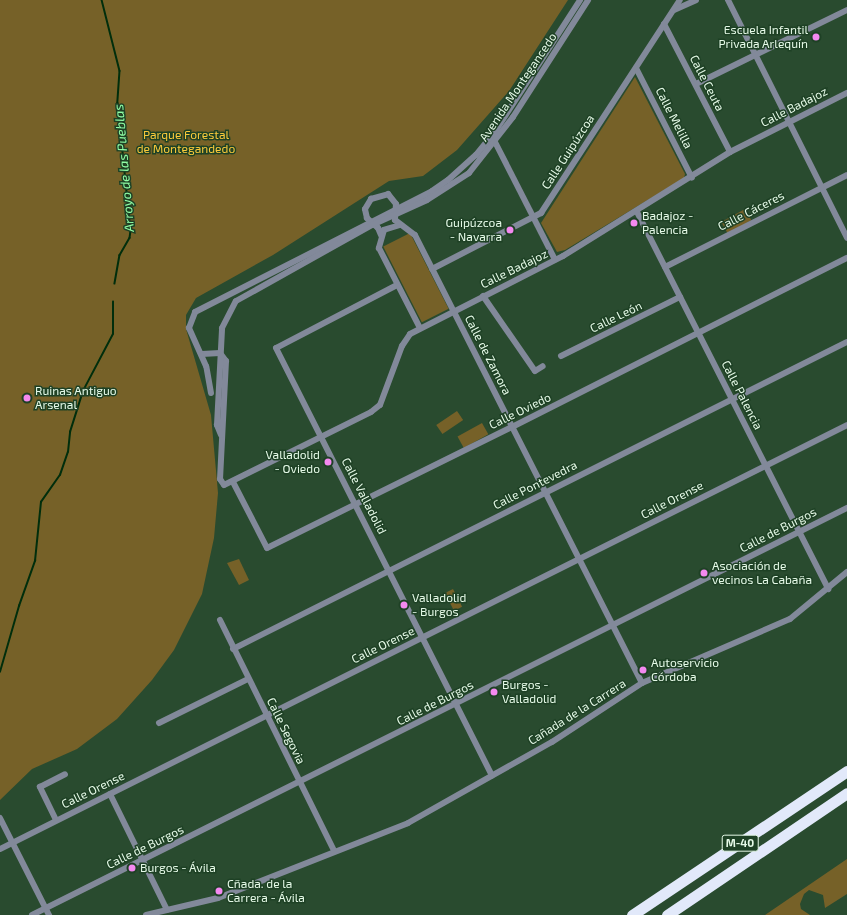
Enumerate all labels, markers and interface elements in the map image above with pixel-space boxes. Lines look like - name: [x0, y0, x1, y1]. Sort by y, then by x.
- place label: Escuela Infantil Privada Arlequín: [718, 23, 808, 51]
- street label: Avenida Montegancedo: [476, 30, 560, 144]
- marker: Escuela Infantil Privada Arlequín: [811, 32, 821, 42]
- street label: Calle Ceuta: [687, 53, 727, 113]
- street label: Calle Badajoz: [758, 84, 830, 130]
- street label: Calle Melilla: [652, 85, 696, 151]
- water label: Arroyo de las Pueblas: [111, 104, 137, 232]
- street label: Calle Guipúzcoa: [539, 112, 597, 192]
- park label: Parque Forestal de Montegandedo: [137, 128, 235, 156]
- street label: Calle Cáceres: [715, 188, 787, 234]
- place label: Badajoz - Palencia: [642, 209, 693, 237]
- place label: Guipúzcoa - Navarra: [446, 216, 502, 244]
- marker: Badajoz - Palencia: [629, 218, 639, 228]
- marker: Guipúzcoa - Navarra: [505, 225, 515, 235]
- street label: Calle Badajoz: [478, 247, 550, 291]
- street label: Calle León: [588, 298, 644, 336]
- street label: Calle de Zamora: [462, 313, 514, 397]
- street label: Calle Palencia: [718, 358, 766, 432]
- place label: Ruinas Antiguo Arsenal: [35, 384, 117, 412]
- street label: Calle Oviedo: [487, 390, 553, 432]
- marker: Ruinas Antiguo Arsenal: [22, 393, 32, 403]
- place label: Valladolid - Oviedo: [266, 448, 320, 476]
- street label: Calle Valladolid: [339, 455, 389, 537]
- marker: Valladolid - Oviedo: [323, 457, 333, 467]
- street label: Calle Pontevedra: [491, 458, 579, 512]
- street label: Calle Orense: [638, 478, 706, 522]
- street label: Calle de Burgos: [737, 504, 819, 556]
- place label: Asociación de vecinos La Cabaña: [712, 559, 812, 587]
- marker: Asociación de vecinos La Cabaña: [699, 568, 709, 578]
- place label: Valladolid - Burgos: [412, 591, 466, 619]
- marker: Valladolid - Burgos: [399, 600, 409, 610]
- street label: Calle Orense: [349, 624, 417, 666]
- place label: Autoservicio Córdoba: [651, 656, 719, 684]
- marker: Autoservicio Córdoba: [638, 665, 648, 675]
- street label: Cañada de la Carrera: [525, 676, 629, 748]
- street label: Calle de Burgos: [394, 677, 476, 729]
- place label: Burgos - Valladolid: [502, 678, 556, 706]
- marker: Burgos - Valladolid: [489, 687, 499, 697]
- street label: Calle Segovia: [264, 695, 308, 767]
- street label: Calle Orense: [59, 769, 127, 811]
- street label: Calle de Burgos: [104, 822, 186, 872]
- road number: M-40: [721, 834, 759, 852]
- place label: Burgos - Ávila: [140, 861, 216, 875]
- marker: Burgos - Ávila: [127, 863, 137, 873]
- place label: Cñada. de la Carrera - Ávila: [227, 877, 305, 905]
- marker: Cñada. de la Carrera - Ávila: [214, 886, 224, 896]

